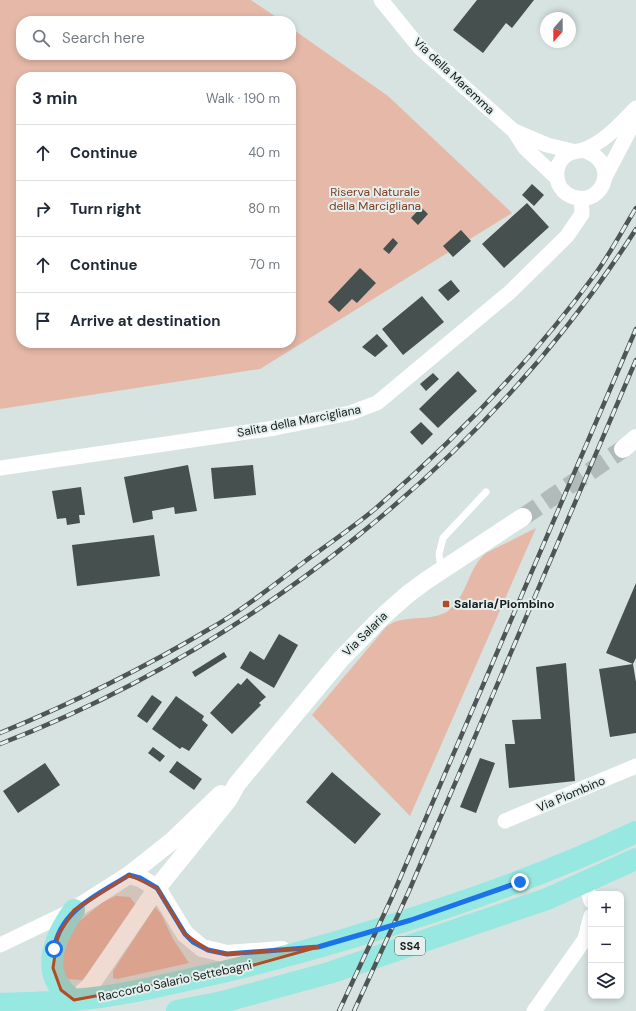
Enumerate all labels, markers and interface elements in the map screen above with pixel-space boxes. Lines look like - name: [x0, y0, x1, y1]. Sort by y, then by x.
- north arrow: [540, 12, 576, 48]
- search box: [16, 16, 296, 60]
- icon: search: [30, 27, 52, 49]
- text: Search here: [62, 28, 145, 48]
- street label: Via della Maremma: [410, 34, 498, 118]
- text: 3 min: [32, 87, 77, 109]
- text: Walk · 190 m: [206, 90, 280, 107]
- icon: ahead: [32, 142, 54, 164]
- text: Continue: [70, 143, 138, 163]
- text: 40 m: [248, 144, 280, 161]
- park label: Riserva Naturale della Marcigliana: [329, 184, 421, 214]
- icon: right: [32, 198, 54, 220]
- text: Turn right: [70, 199, 141, 219]
- text: 80 m: [248, 200, 280, 217]
- icon: ahead: [32, 254, 54, 276]
- text: Continue: [70, 255, 138, 275]
- text: 70 m: [249, 256, 280, 273]
- icon: arrive: [32, 310, 54, 332]
- text: Arrive at destination: [70, 311, 221, 331]
- street label: Salita della Marcigliana: [236, 401, 362, 441]
- place label: Salaria/Piombino: [454, 596, 555, 612]
- marker: Salaria/Piombino: [441, 599, 451, 609]
- street label: Via Salaria: [339, 608, 391, 660]
- street label: Via Piombino: [534, 772, 608, 816]
- route end: [511, 873, 529, 891]
- map controls: [588, 891, 624, 999]
- button: +: [588, 891, 624, 927]
- button: −: [588, 927, 624, 963]
- road number: SS4: [395, 937, 425, 955]
- route start: [45, 940, 63, 958]
- street label: Raccordo Salario Settebagni: [97, 957, 253, 1005]
- button: layers: [588, 963, 624, 999]

